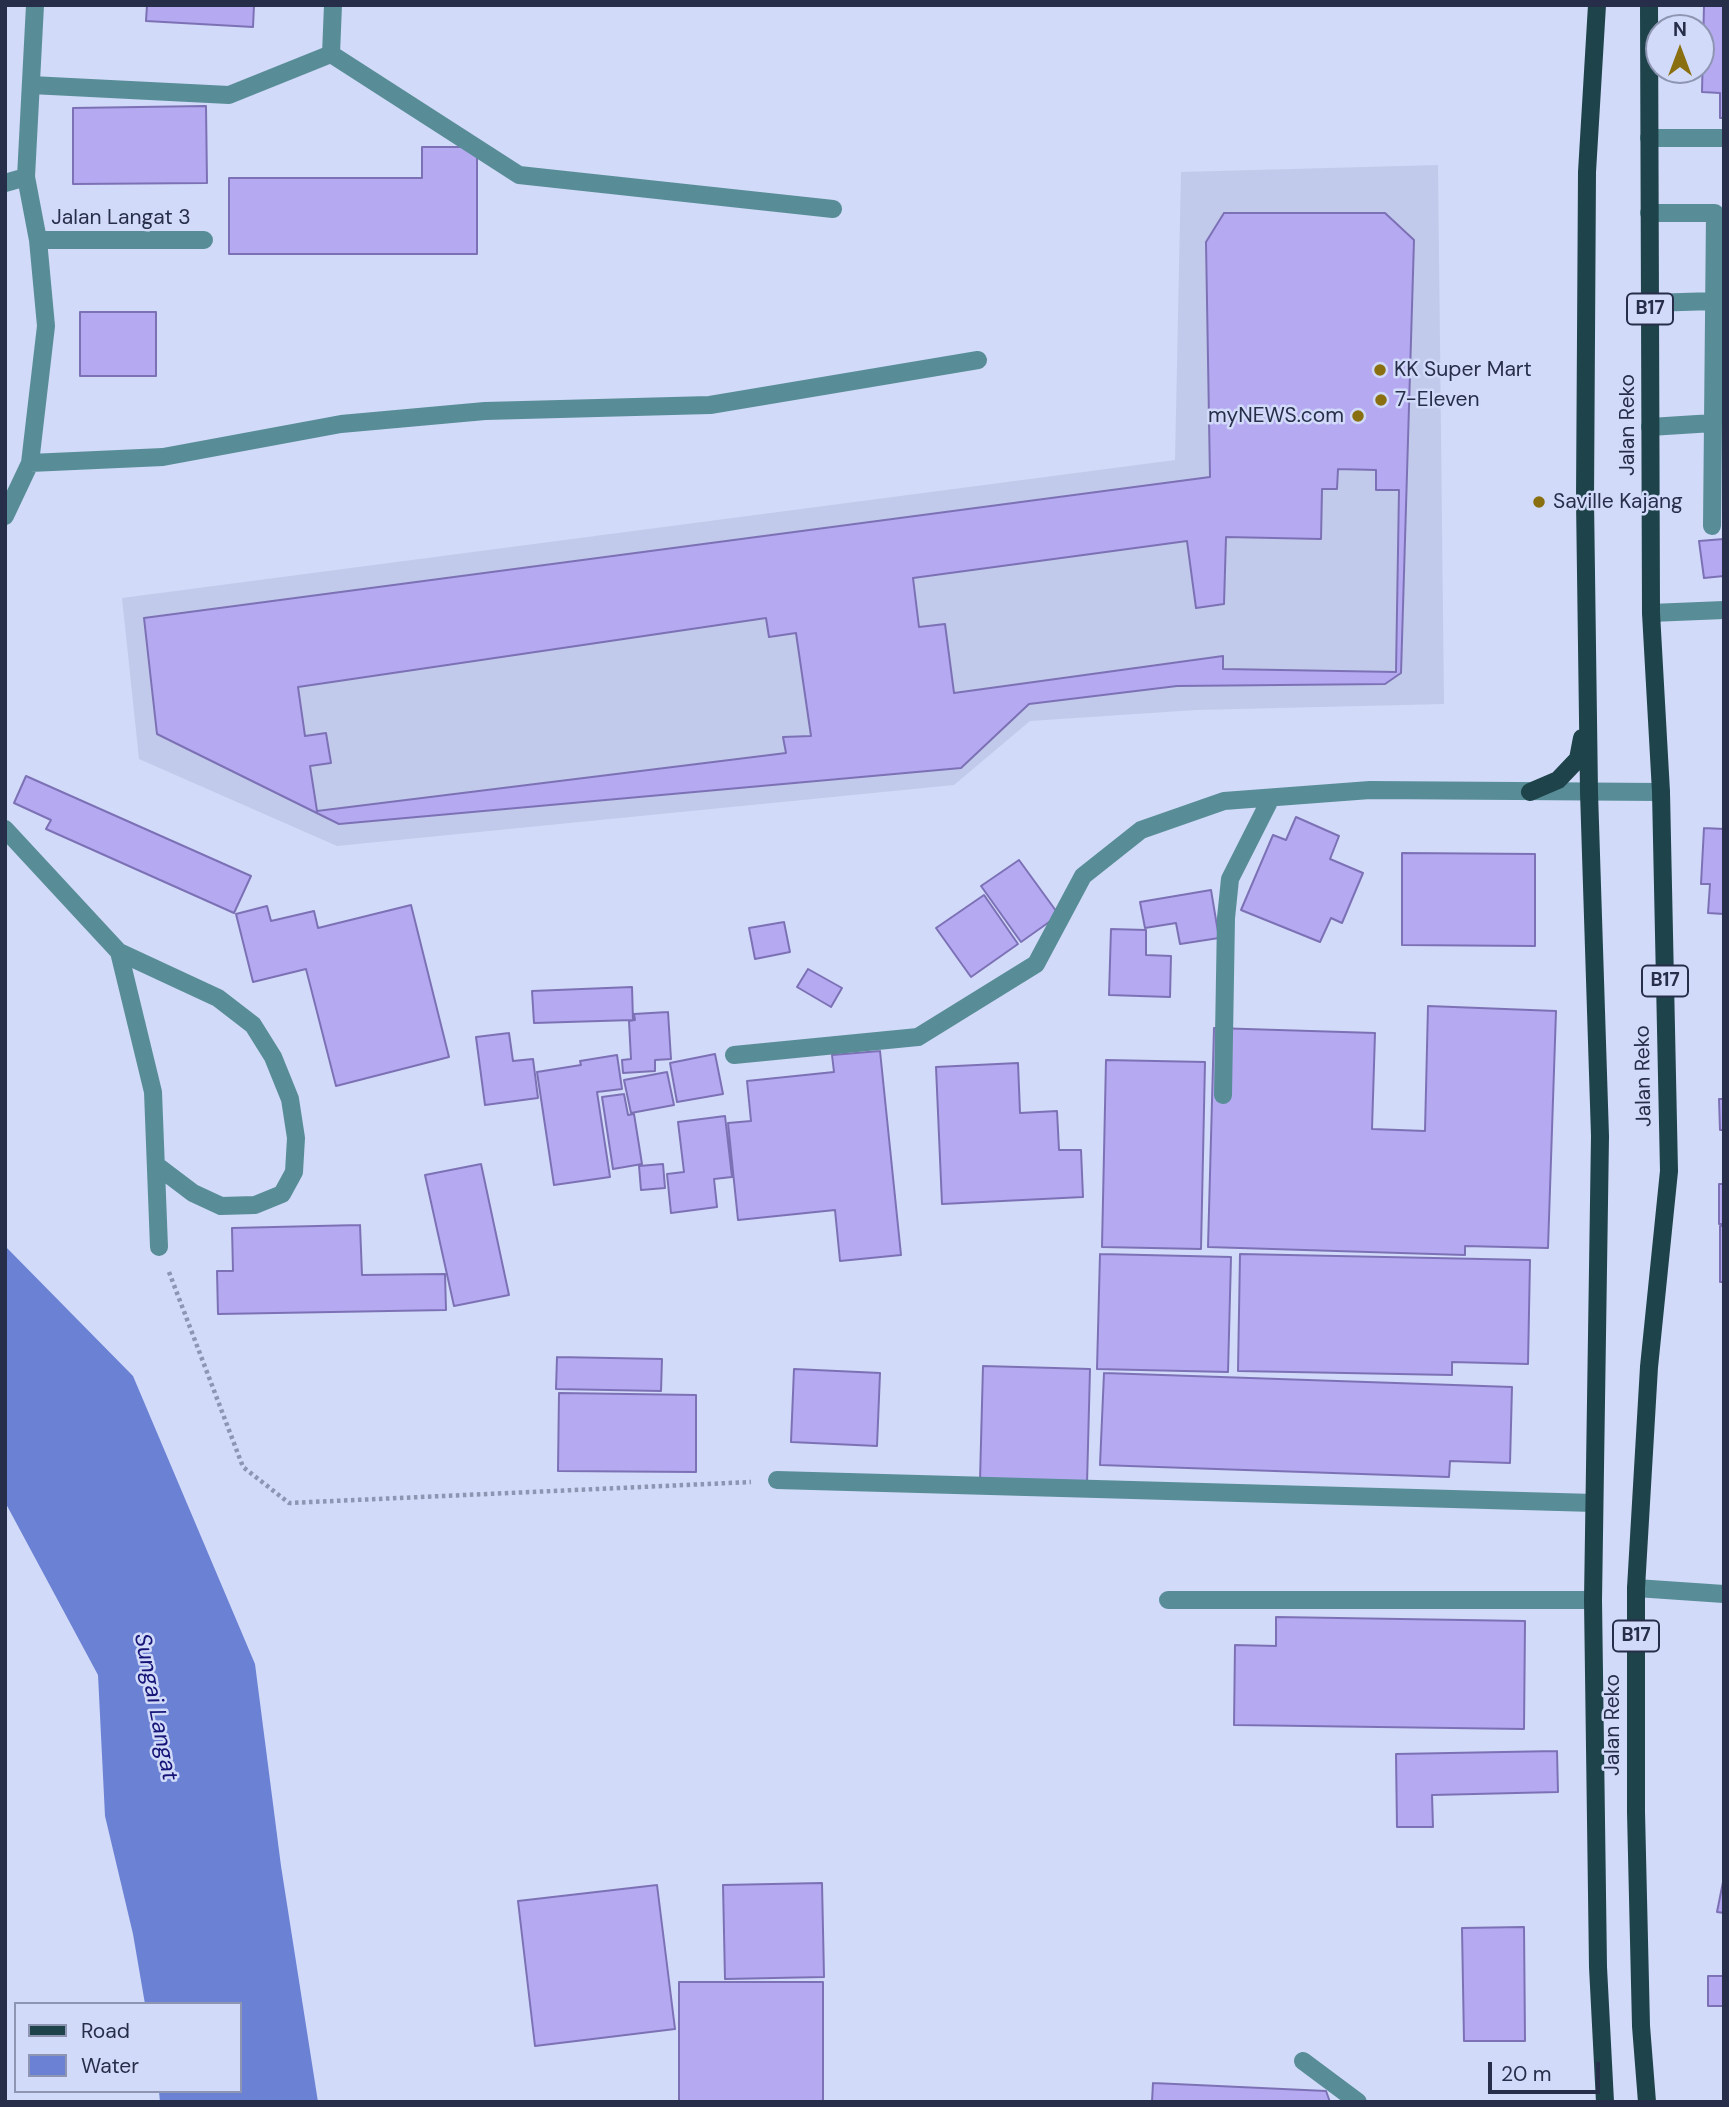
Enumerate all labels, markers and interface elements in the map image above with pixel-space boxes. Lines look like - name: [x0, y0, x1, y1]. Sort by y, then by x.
- north arrow: [1645, 14, 1715, 84]
- text: N: [1673, 17, 1687, 42]
- street label: Jalan Langat 3: [51, 205, 191, 231]
- road number: B17: [1627, 294, 1673, 324]
- place label: KK Super Mart: [1394, 357, 1532, 383]
- marker: KK Super Mart: [1372, 362, 1388, 378]
- street label: Jalan Reko: [1615, 374, 1641, 476]
- place label: 7-Eleven: [1395, 387, 1479, 413]
- marker: 7-Eleven: [1373, 392, 1389, 408]
- place label: myNEWS.com: [1208, 403, 1344, 429]
- marker: myNEWS.com: [1350, 408, 1366, 424]
- place label: Saville Kajang: [1553, 489, 1683, 515]
- marker: Saville Kajang: [1531, 494, 1547, 510]
- road number: B17: [1642, 965, 1688, 996]
- street label: Jalan Reko: [1631, 1025, 1657, 1127]
- road number: B17: [1613, 1620, 1659, 1652]
- water label: Sungai Langat: [127, 1631, 183, 1783]
- street label: Jalan Reko: [1600, 1674, 1626, 1776]
- legend: [14, 2002, 242, 2093]
- text: Road: [81, 2017, 130, 2045]
- scale bar: [1491, 2048, 1603, 2092]
- text: Water: [81, 2052, 139, 2080]
- text: 20 m: [1501, 2060, 1552, 2088]

